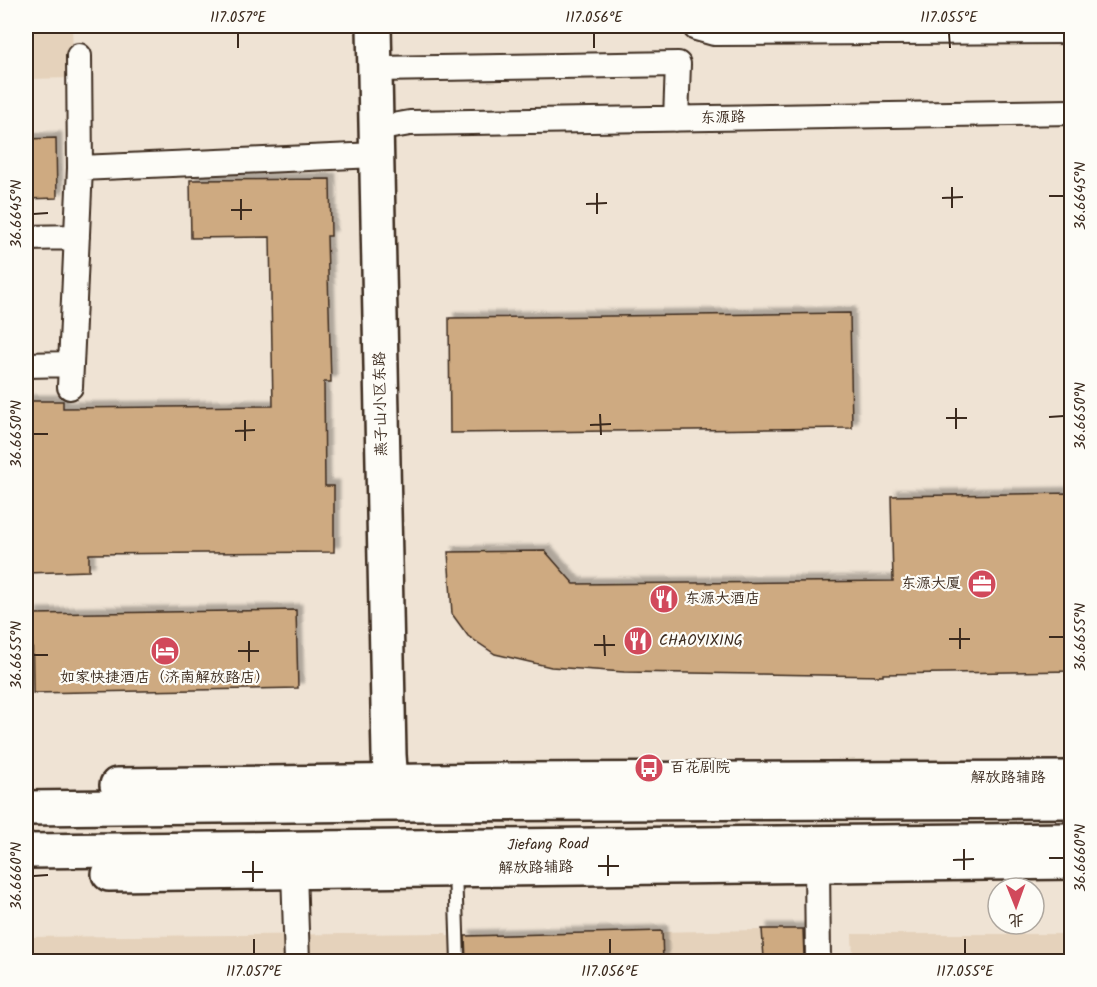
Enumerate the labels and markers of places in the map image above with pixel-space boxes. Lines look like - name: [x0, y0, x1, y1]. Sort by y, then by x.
- office icon: 东源大厦: [966, 568, 998, 600]
- place label: 东源大厦: [901, 572, 961, 596]
- restaurant icon: 东源大酒店: [648, 583, 680, 615]
- place label: 东源大酒店: [685, 587, 760, 611]
- restaurant icon: CHAOYIXING: [622, 625, 654, 657]
- place label: CHAOYIXING: [659, 629, 743, 653]
- hotel icon: 如家快捷酒店（济南解放路店）: [149, 635, 181, 667]
- place label: 如家快捷酒店（济南解放路店）: [60, 666, 270, 690]
- bus stop icon: 百花剧院: [633, 752, 665, 784]
- place label: 百花剧院: [670, 756, 730, 780]

